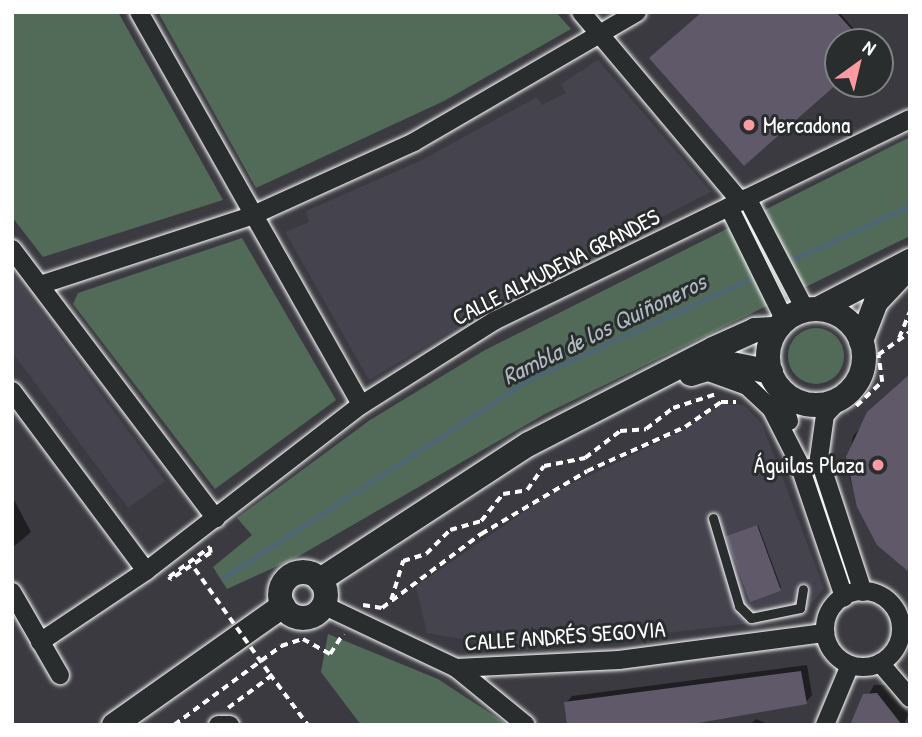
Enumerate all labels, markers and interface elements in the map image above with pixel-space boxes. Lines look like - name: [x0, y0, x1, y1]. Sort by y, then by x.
- north arrow: [824, 28, 894, 98]
- text: N: [858, 34, 881, 61]
- place label: Mercadona: [763, 111, 850, 139]
- marker: Mercadona: [741, 117, 757, 133]
- street label: CALLE ALMUDENA GRANDES: [448, 203, 664, 331]
- water label: Rambla de los Quiñoneros: [498, 267, 710, 391]
- place label: Águilas Plaza: [754, 451, 864, 479]
- marker: Águilas Plaza: [870, 457, 886, 473]
- street label: CALLE ANDRÉS SEGOVIA: [464, 615, 666, 657]

